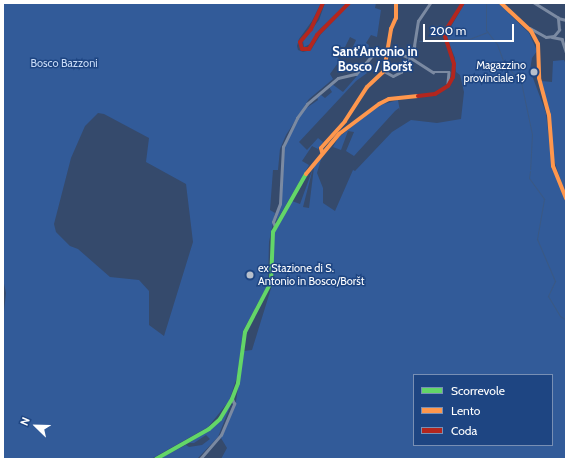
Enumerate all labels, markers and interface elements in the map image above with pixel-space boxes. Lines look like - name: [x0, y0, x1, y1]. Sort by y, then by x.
- scale bar: [425, 16, 516, 42]
- text: 200 m: [430, 23, 466, 38]
- district label: Sant'Antonio in Bosco / Boršt: [332, 44, 418, 75]
- park label: Bosco Bazzoni: [30, 56, 98, 70]
- place label: Magazzino provinciale 19: [464, 59, 526, 85]
- marker: Magazzino provinciale 19: [529, 67, 539, 77]
- place label: ex Stazione di S. Antonio in Bosco/Boršt: [258, 262, 365, 288]
- marker: ex Stazione di S. Antonio in Bosco/Boršt: [245, 270, 255, 280]
- legend: [413, 374, 553, 446]
- text: Scorrevole: [451, 383, 505, 398]
- text: Lento: [451, 403, 480, 418]
- north arrow: [16, 406, 56, 446]
- text: N: [17, 415, 33, 428]
- text: Coda: [451, 423, 477, 438]

